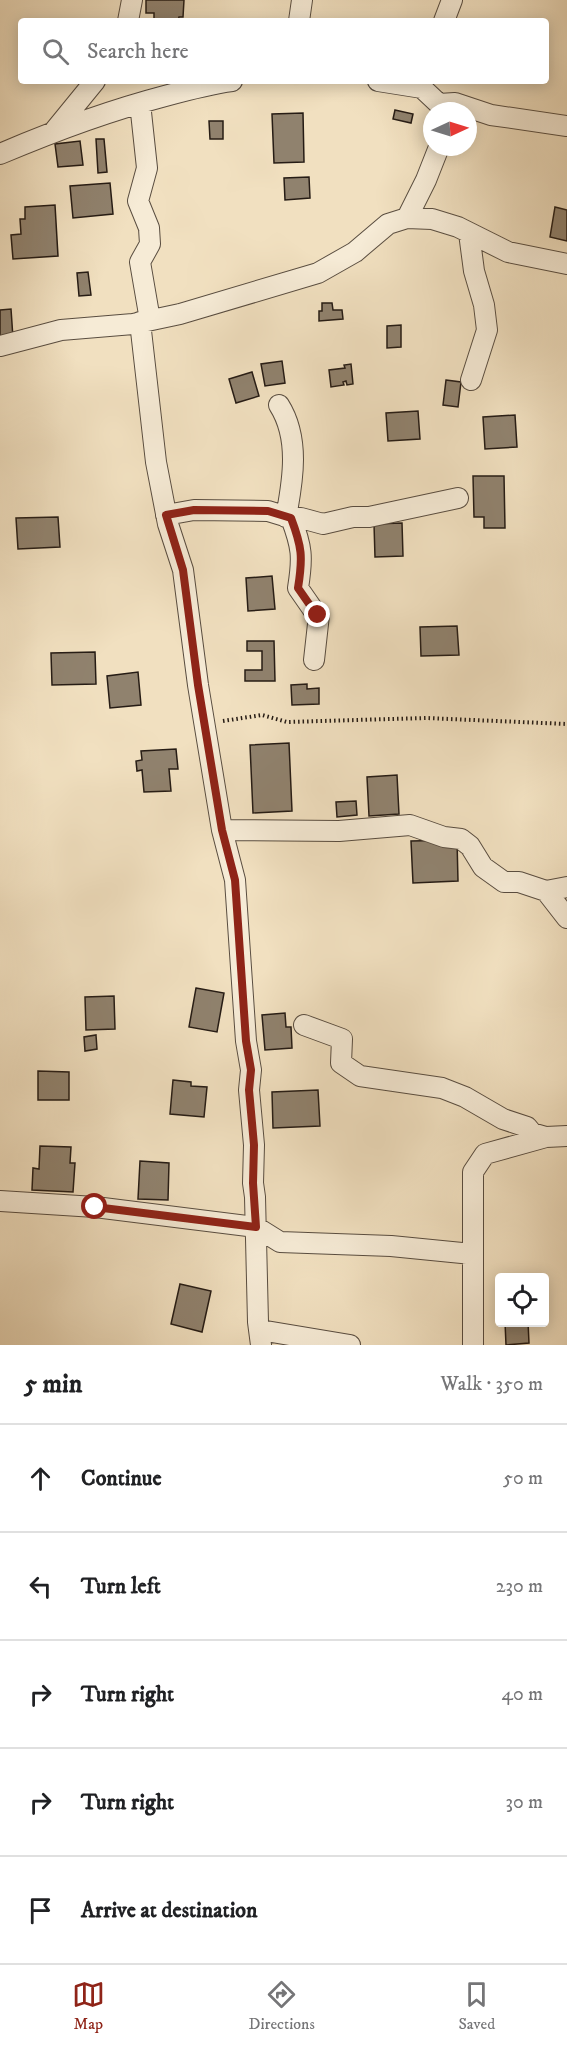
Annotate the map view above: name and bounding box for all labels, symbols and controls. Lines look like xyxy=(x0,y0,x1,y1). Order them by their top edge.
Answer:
search box xyxy=(18,18,549,84)
icon: search xyxy=(39,35,72,68)
text: Search here xyxy=(87,38,189,65)
north arrow xyxy=(423,102,477,156)
route end xyxy=(304,601,330,627)
route start xyxy=(81,1193,107,1219)
map controls xyxy=(495,1273,549,1327)
button: locate xyxy=(495,1273,549,1327)
text: 5 min xyxy=(24,1368,82,1401)
text: Walk · 350 m xyxy=(441,1372,543,1397)
icon: ahead xyxy=(24,1462,57,1495)
text: Continue xyxy=(81,1465,162,1492)
text: 50 m xyxy=(503,1466,543,1491)
icon: left xyxy=(24,1570,57,1603)
text: Turn left xyxy=(81,1573,161,1600)
text: 230 m xyxy=(496,1574,543,1599)
icon: right xyxy=(24,1678,57,1711)
text: Turn right xyxy=(81,1681,174,1708)
text: 40 m xyxy=(501,1682,543,1707)
icon: right xyxy=(24,1786,57,1819)
text: Turn right xyxy=(81,1789,174,1816)
text: 30 m xyxy=(505,1790,543,1815)
icon: arrive xyxy=(24,1894,57,1927)
text: Arrive at destination xyxy=(81,1897,258,1924)
tab: Map xyxy=(72,1978,105,2034)
tab: Directions xyxy=(248,1978,315,2034)
tab: Saved xyxy=(458,1978,495,2034)

